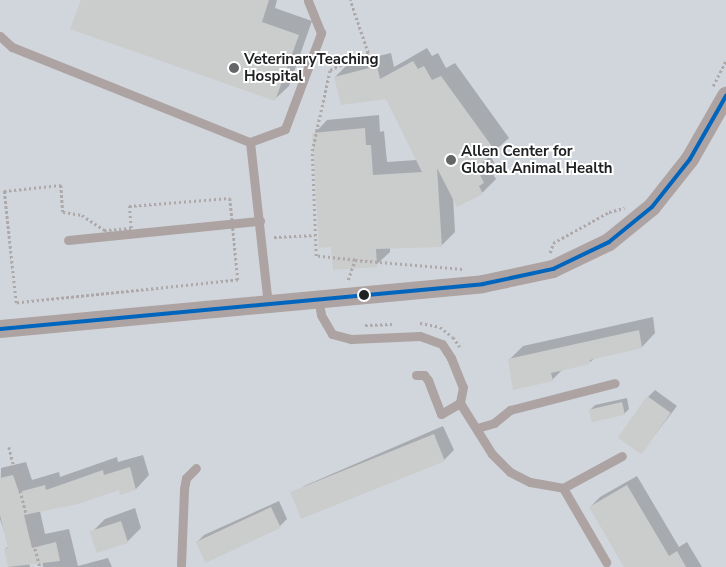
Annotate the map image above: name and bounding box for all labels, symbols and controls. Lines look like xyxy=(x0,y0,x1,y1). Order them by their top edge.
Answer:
place label: VeterinaryTeaching Hospital xyxy=(244,50,379,85)
marker: VeterinaryTeaching Hospital xyxy=(228,62,240,74)
place label: Allen Center for Global Animal Health xyxy=(461,142,612,177)
marker: Allen Center for Global Animal Health xyxy=(445,154,457,166)
unlabelled marker xyxy=(359,290,369,300)

